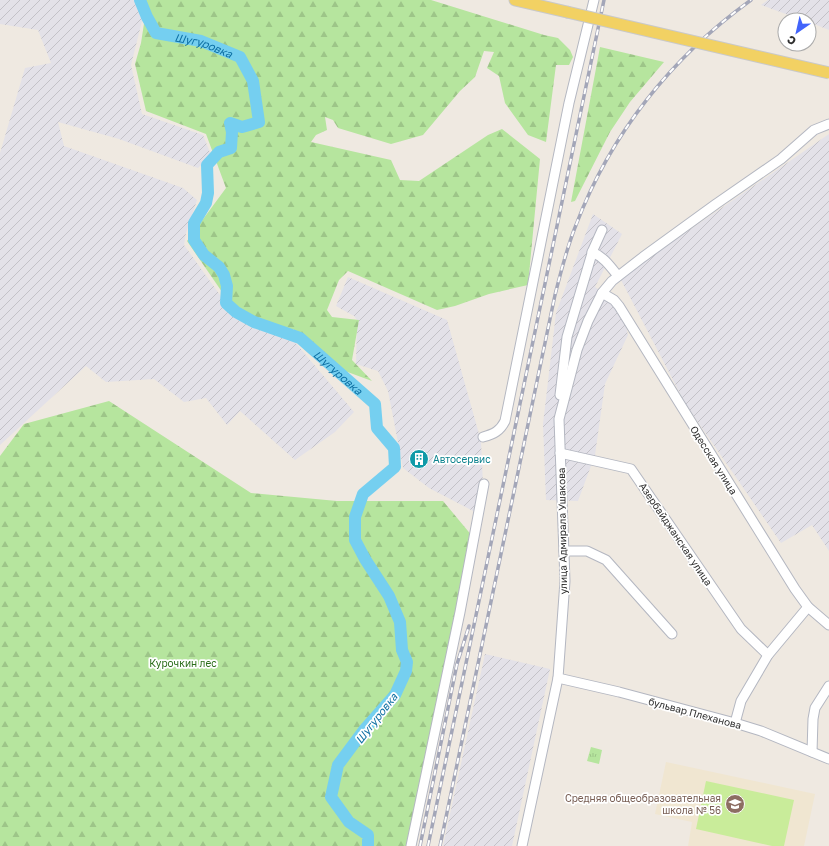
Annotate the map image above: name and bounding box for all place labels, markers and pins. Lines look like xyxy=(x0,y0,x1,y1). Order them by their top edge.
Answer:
building icon: Автосервис xyxy=(408,448,430,470)
place label: Автосервис xyxy=(433,453,491,465)
place label: Средняя общеобразовательная школа № 56 xyxy=(565,792,721,816)
school or university icon: Средняя общеобразовательная школа № 56 xyxy=(724,793,746,815)

